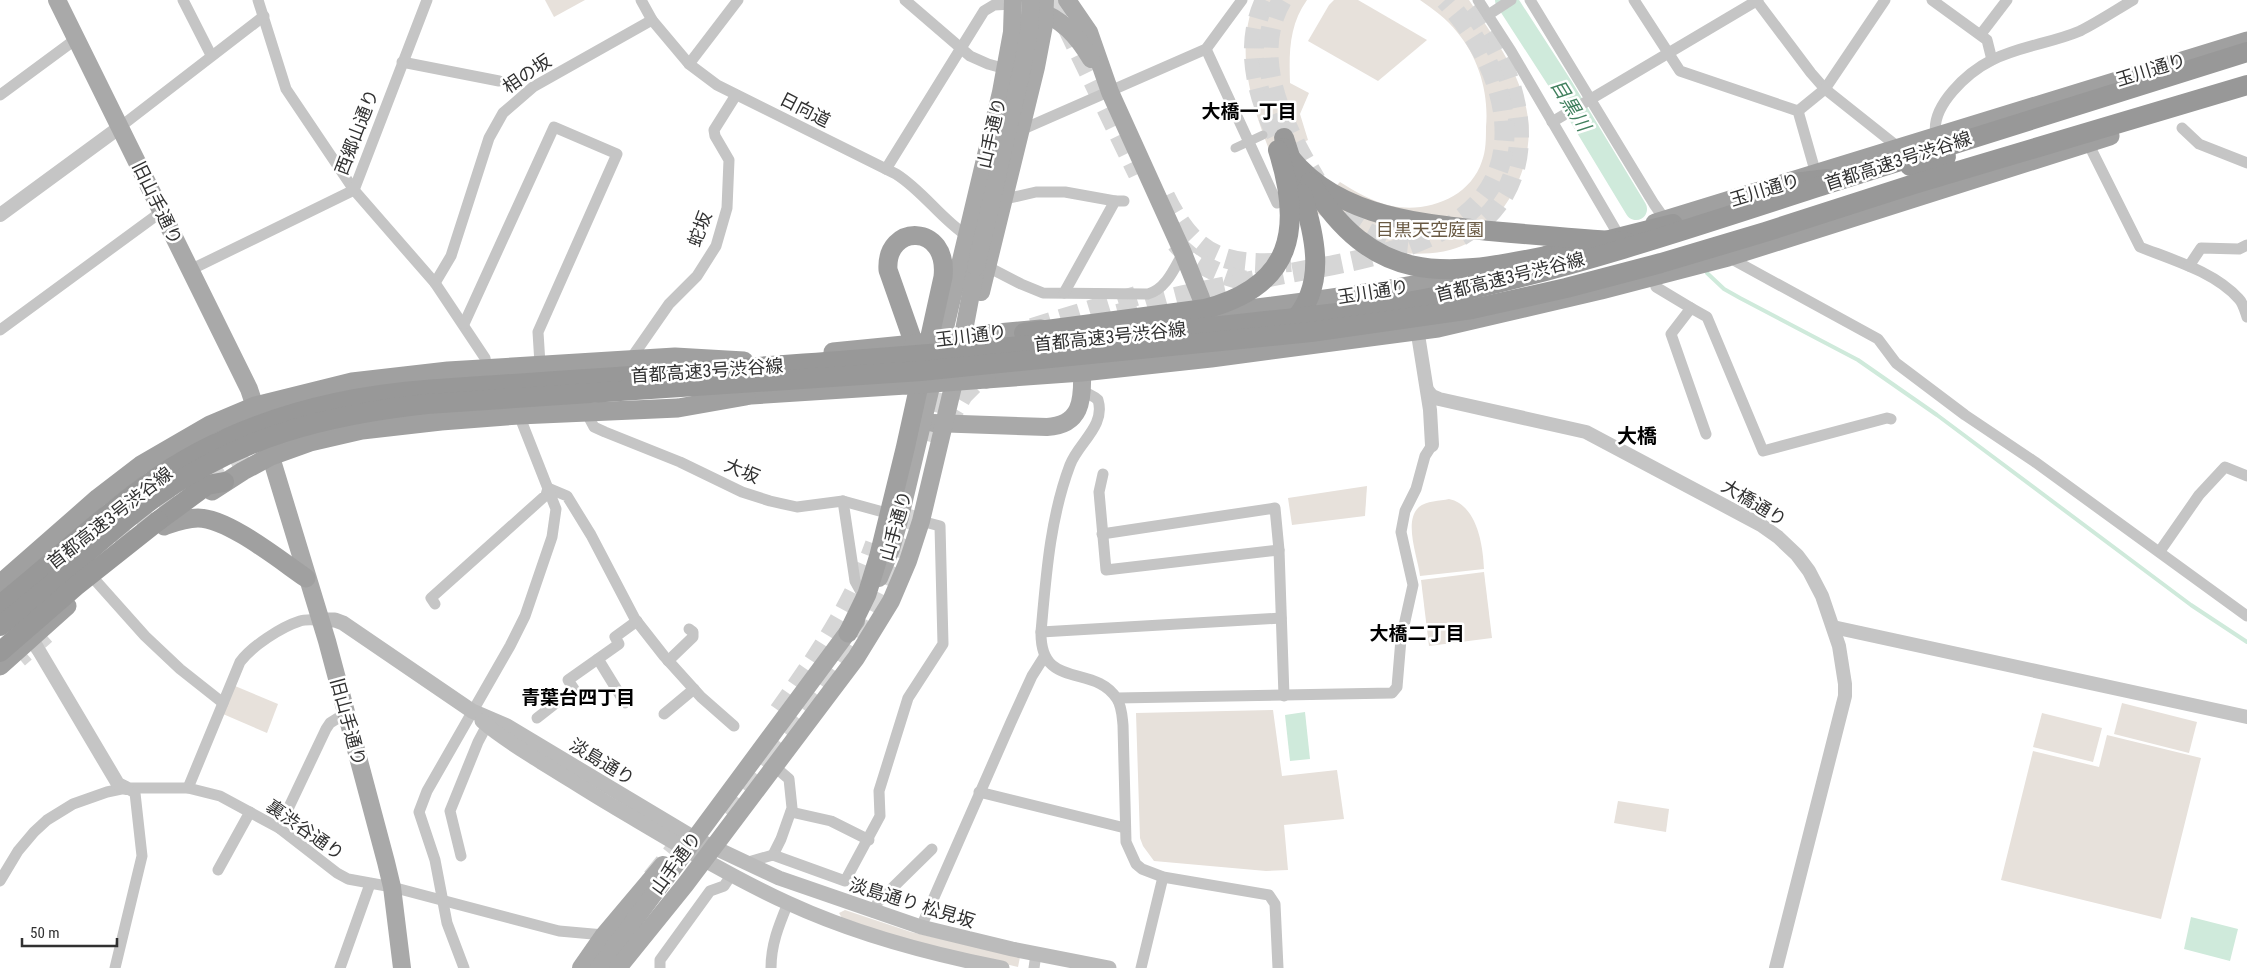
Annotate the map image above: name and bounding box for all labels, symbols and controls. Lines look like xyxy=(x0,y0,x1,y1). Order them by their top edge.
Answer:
street label: 玉川通り xyxy=(2113,49,2188,90)
street label: 相の坂 xyxy=(498,50,555,97)
water label: 目黒川 xyxy=(1546,75,1596,137)
street label: 西郷山通り xyxy=(331,86,382,178)
street label: 日向道 xyxy=(776,88,834,131)
street label: 山手通り xyxy=(973,95,1010,170)
district label: 大橋一丁目 xyxy=(1201,100,1297,123)
street label: 首都高速3号渋谷線 xyxy=(1822,127,1974,194)
street label: 旧山手通り xyxy=(128,158,187,248)
street label: 玉川通り xyxy=(1727,169,1802,210)
street label: 蛇坂 xyxy=(683,208,716,249)
park label: 目黒天空庭園 xyxy=(1376,219,1484,240)
street label: 首都高速3号渋谷線 xyxy=(1433,248,1587,305)
street label: 玉川通り xyxy=(1336,276,1410,308)
street label: 首都高速3号渋谷線 xyxy=(1033,318,1187,355)
street label: 玉川通り xyxy=(934,321,1008,350)
street label: 首都高速3号渋谷線 xyxy=(630,355,784,386)
district label: 大橋 xyxy=(1617,424,1657,448)
street label: 大坂 xyxy=(722,454,763,487)
street label: 首都高速3号渋谷線 xyxy=(43,462,176,573)
street label: 大橋通り xyxy=(1718,475,1791,530)
street label: 山手通り xyxy=(876,488,916,563)
district label: 大橋二丁目 xyxy=(1369,622,1465,645)
street label: 旧山手通り xyxy=(327,676,370,768)
district label: 青葉台四丁目 xyxy=(521,686,635,709)
street label: 淡島通り xyxy=(566,734,639,789)
street label: 裏渋谷通り xyxy=(262,795,348,864)
street label: 山手通り xyxy=(646,827,705,898)
street label: 淡島通り 松見坂 xyxy=(847,873,977,932)
scale bar xyxy=(22,916,118,948)
text: 50 m xyxy=(30,924,60,942)

